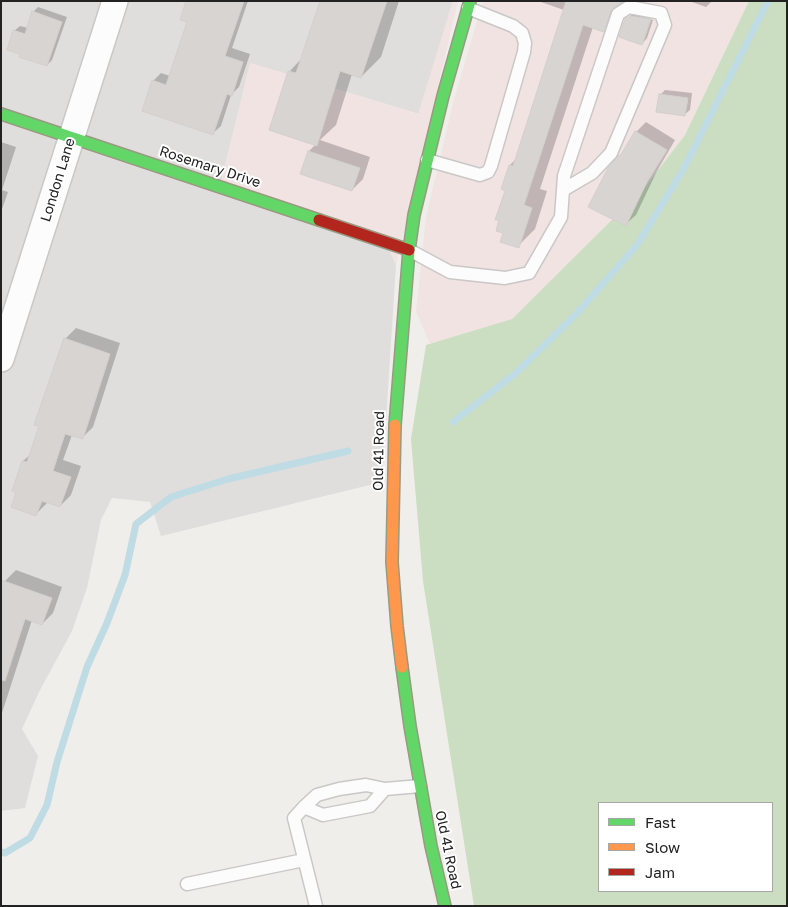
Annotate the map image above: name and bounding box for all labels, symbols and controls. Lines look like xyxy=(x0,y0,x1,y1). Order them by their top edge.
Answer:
street label: London Lane xyxy=(37,136,79,224)
street label: Rosemary Drive xyxy=(157,143,263,191)
street label: Old 41 Road xyxy=(370,411,388,491)
legend xyxy=(598,802,773,892)
street label: Old 41 Road xyxy=(431,809,465,891)
text: Fast xyxy=(645,813,676,831)
text: Slow xyxy=(645,838,680,856)
text: Jam xyxy=(645,863,675,881)

